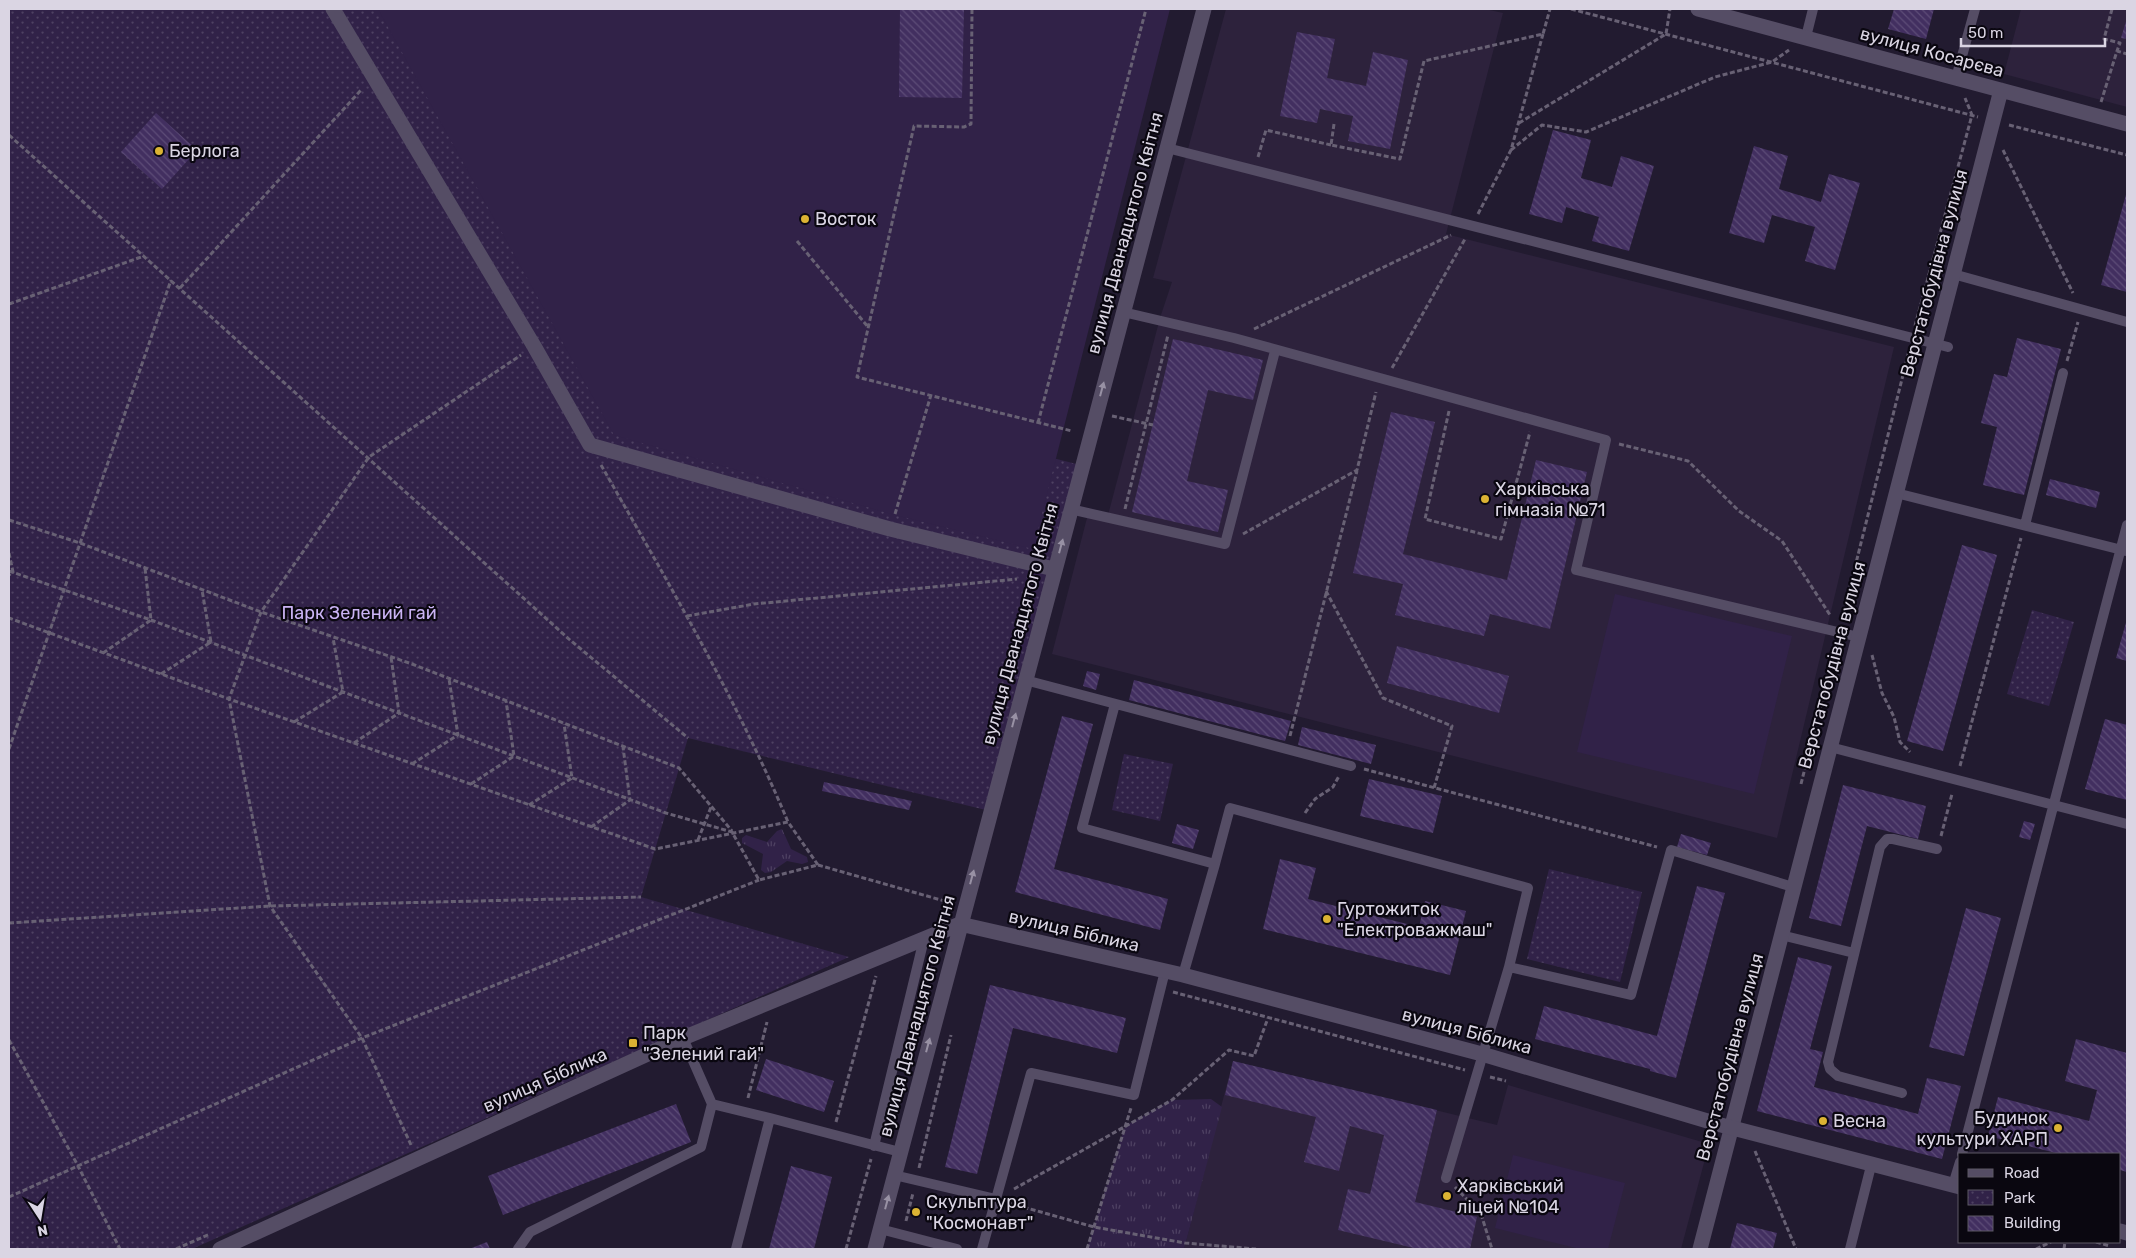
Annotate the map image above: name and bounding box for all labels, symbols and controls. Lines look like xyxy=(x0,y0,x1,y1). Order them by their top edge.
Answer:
scale bar xyxy=(1961,15,2105,47)
street label: вулиця Косарєва xyxy=(1858,22,2006,82)
text: 50 m xyxy=(1968,24,2003,42)
street label: вулиця Дванадцятого Квітня xyxy=(1082,110,1168,356)
place label: Берлога xyxy=(169,140,240,162)
marker: Берлога xyxy=(153,145,165,157)
street label: Верстатобудівна вулиця xyxy=(1896,167,1972,379)
place label: Восток xyxy=(815,208,877,230)
marker: Восток xyxy=(799,213,811,225)
one-way arrow xyxy=(1099,381,1107,396)
place label: Харківська гімназія №71 xyxy=(1495,478,1606,521)
marker: Харківська гімназія №71 xyxy=(1479,493,1491,505)
street label: вулиця Дванадцятого Квітня xyxy=(977,501,1063,747)
one-way arrow xyxy=(1057,538,1065,553)
street label: Верстатобудівна вулиця xyxy=(1794,559,1870,771)
park label: Парк Зелений гай xyxy=(281,602,437,624)
one-way arrow xyxy=(1011,712,1019,727)
one-way arrow xyxy=(969,869,977,884)
street label: вулиця Дванадцятого Квітня xyxy=(874,893,960,1139)
place label: Гуртожиток "Електроважмаш" xyxy=(1337,898,1492,941)
street label: вулиця Біблика xyxy=(1006,905,1142,957)
marker: Гуртожиток "Електроважмаш" xyxy=(1321,913,1333,925)
street label: Верстатобудівна вулиця xyxy=(1692,951,1768,1163)
street label: вулиця Біблика xyxy=(1400,1003,1534,1059)
place label: Парк "Зелений гай" xyxy=(643,1022,764,1065)
marker: Парк "Зелений гай" xyxy=(627,1037,639,1049)
one-way arrow xyxy=(925,1037,933,1052)
street label: вулиця Біблика xyxy=(480,1043,610,1117)
place label: Будинок культури ХАРП xyxy=(1917,1107,2048,1150)
place label: Весна xyxy=(1833,1110,1886,1132)
marker: Весна xyxy=(1817,1115,1829,1127)
marker: Будинок культури ХАРП xyxy=(2052,1122,2064,1134)
legend xyxy=(1958,1153,2121,1243)
text: Road xyxy=(2004,1164,2040,1182)
place label: Харківський ліцей №104 xyxy=(1457,1175,1564,1218)
text: Park xyxy=(2004,1189,2035,1207)
marker: Харківський ліцей №104 xyxy=(1441,1190,1453,1202)
place label: Скульптура "Космонавт" xyxy=(926,1191,1034,1234)
north arrow xyxy=(15,1193,65,1243)
one-way arrow xyxy=(883,1195,891,1210)
marker: Скульптура "Космонавт" xyxy=(910,1206,922,1218)
text: Building xyxy=(2004,1214,2061,1232)
text: N xyxy=(36,1221,49,1240)

